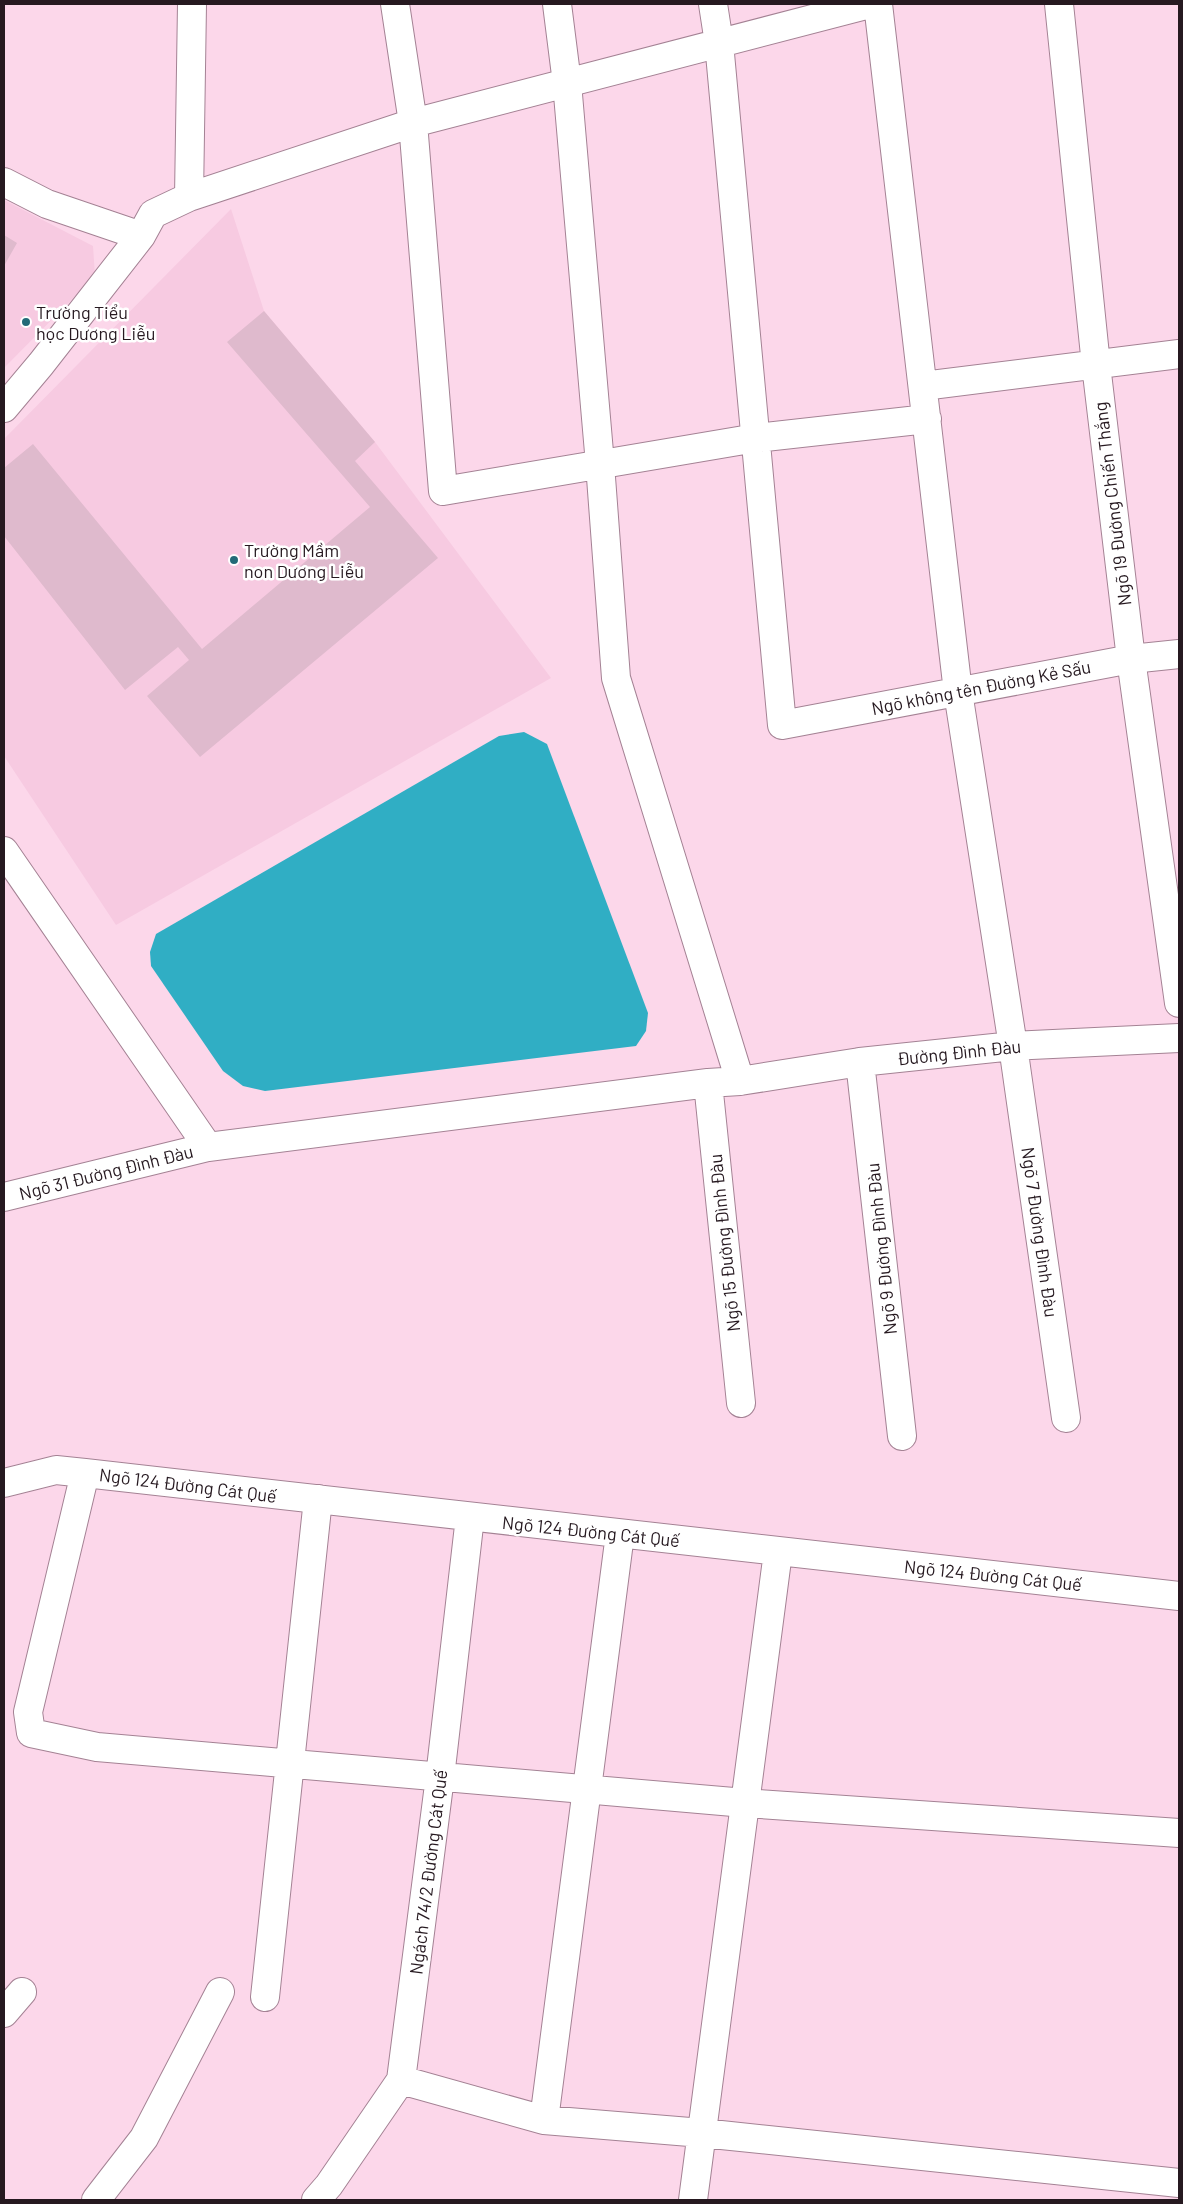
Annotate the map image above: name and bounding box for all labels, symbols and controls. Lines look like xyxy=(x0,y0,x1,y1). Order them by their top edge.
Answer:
place label: Trường Tiểu học Dương Liễu xyxy=(36,301,155,344)
marker: Trường Tiểu học Dương Liễu xyxy=(20,316,32,328)
street label: Ngõ 19 Đường Chiến Thắng xyxy=(1089,401,1135,607)
place label: Trường Mầm non Dương Liễu xyxy=(244,539,364,582)
marker: Trường Mầm non Dương Liễu xyxy=(228,554,240,566)
street label: Ngõ không tên Đường Kẻ Sấu xyxy=(869,655,1093,719)
street label: Đường Đình Đàu xyxy=(896,1035,1022,1069)
street label: Ngõ 31 Đường Đình Đàu xyxy=(17,1140,195,1204)
street label: Ngõ 7 Đường Đình Đàu xyxy=(1017,1146,1063,1318)
street label: Ngõ 15 Đường Đình Đàu xyxy=(704,1153,744,1333)
street label: Ngõ 9 Đường Đình Đàu xyxy=(861,1162,901,1336)
street label: Ngõ 124 Đường Cát Quế xyxy=(98,1463,278,1507)
street label: Ngõ 124 Đường Cát Quế xyxy=(501,1511,681,1551)
street label: Ngõ 124 Đường Cát Quế xyxy=(903,1555,1083,1595)
street label: Ngách 74/2 Đường Cát Quế xyxy=(405,1768,452,1976)

